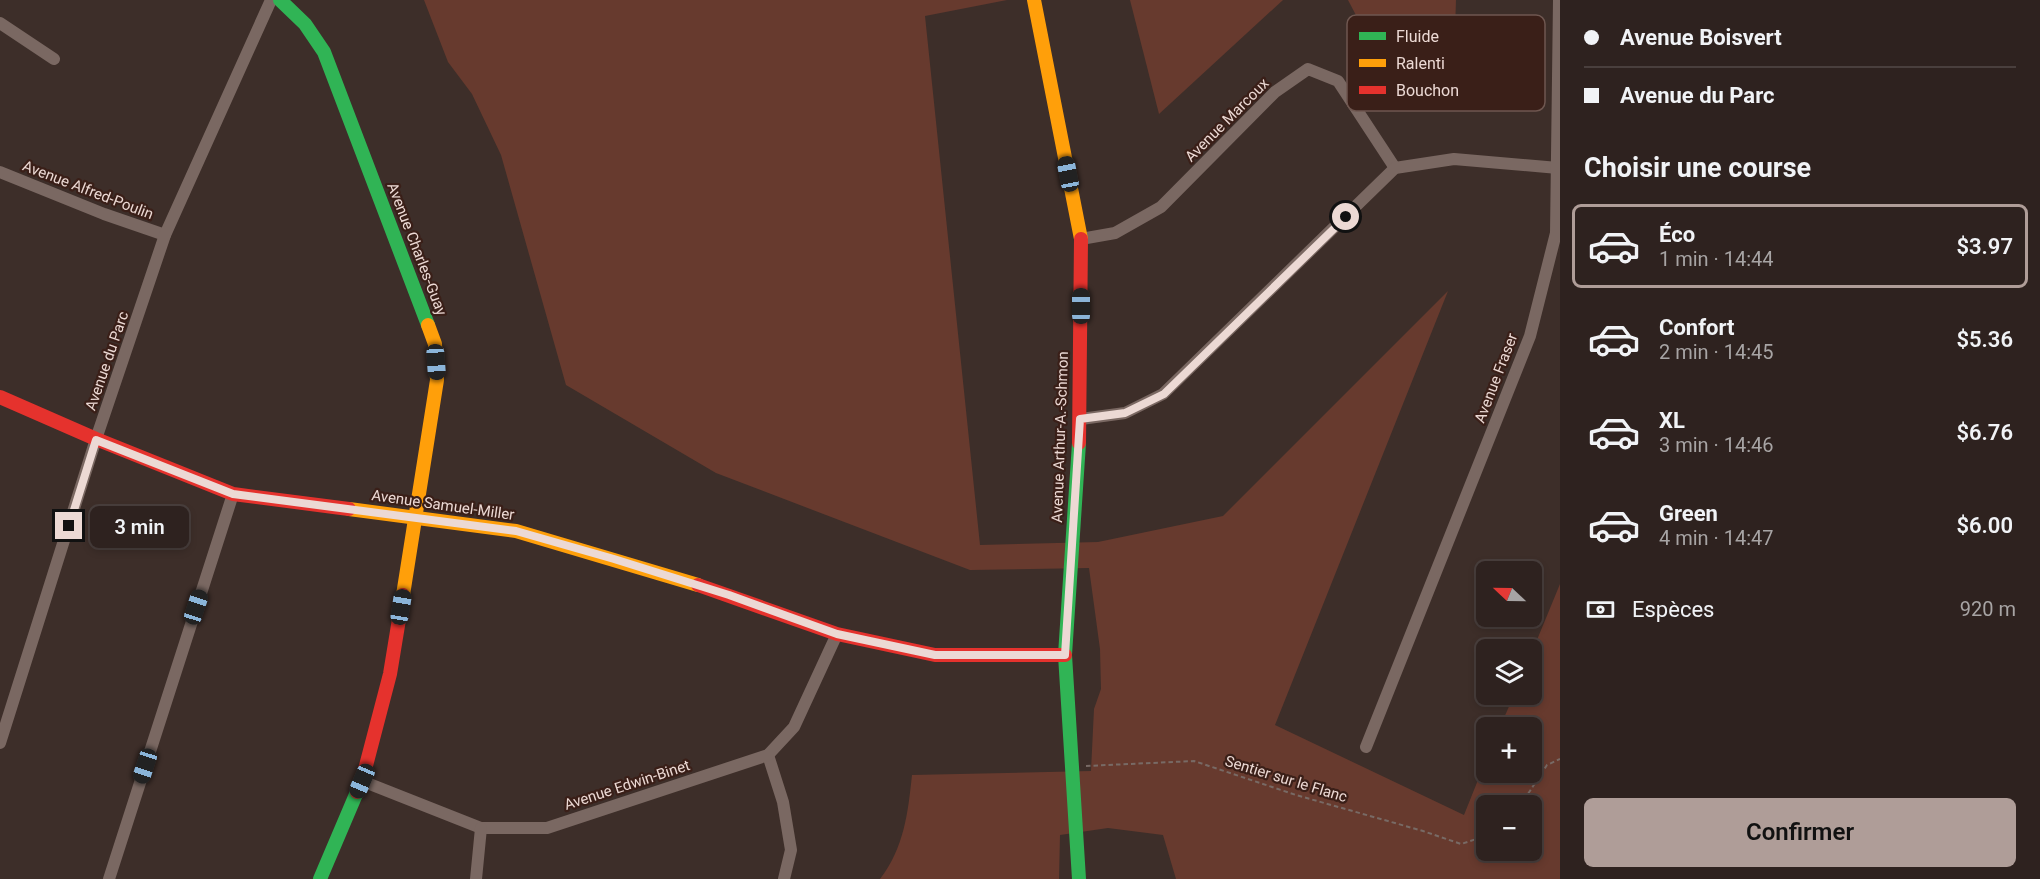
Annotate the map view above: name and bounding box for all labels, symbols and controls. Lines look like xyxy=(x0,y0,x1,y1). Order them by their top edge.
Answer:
legend xyxy=(1347,15,1545,111)
text: Avenue Boisvert xyxy=(1620,25,1782,50)
text: Fluide xyxy=(1396,27,1439,46)
text: Ralenti xyxy=(1396,54,1445,73)
street label: Avenue Marcoux xyxy=(1181,74,1273,166)
text: Bouchon xyxy=(1396,81,1459,100)
text: Avenue du Parc xyxy=(1620,83,1774,108)
text: Choisir une course xyxy=(1584,152,1811,184)
car xyxy=(1056,155,1080,193)
street label: Avenue Alfred-Poulin xyxy=(20,157,156,223)
street label: Avenue Charles-Guay xyxy=(383,180,451,318)
route start xyxy=(1332,203,1359,230)
icon: car xyxy=(1587,219,1641,273)
text: Éco xyxy=(1659,222,1695,247)
text: $3.97 xyxy=(1956,234,2013,259)
text: 1 min · 14:44 xyxy=(1659,247,1774,271)
car xyxy=(1072,288,1090,324)
street label: Avenue du Parc xyxy=(82,309,132,413)
icon: car xyxy=(1587,312,1641,366)
text: Confort xyxy=(1659,315,1734,340)
text: $5.36 xyxy=(1956,327,2013,352)
street label: Avenue Fraser xyxy=(1471,331,1521,425)
text: 2 min · 14:45 xyxy=(1659,340,1774,364)
car xyxy=(426,343,446,381)
street label: Avenue Arthur-A.-Schmon xyxy=(1048,351,1072,523)
icon: car xyxy=(1587,405,1641,459)
text: XL xyxy=(1659,408,1685,433)
text: $6.76 xyxy=(1956,420,2013,445)
text: 3 min · 14:46 xyxy=(1659,433,1774,457)
street label: Avenue Samuel-Miller xyxy=(370,486,516,524)
icon: car xyxy=(1587,498,1641,552)
text: Green xyxy=(1659,501,1718,526)
callout: 3 min xyxy=(90,505,189,547)
route end xyxy=(55,512,82,539)
text: $6.00 xyxy=(1956,513,2013,538)
text: 3 min xyxy=(114,515,165,539)
text: 4 min · 14:47 xyxy=(1659,526,1774,550)
north arrow xyxy=(1476,561,1542,627)
map controls xyxy=(1476,561,1542,861)
car xyxy=(182,587,210,627)
car xyxy=(389,588,413,626)
icon: cash xyxy=(1584,593,1617,626)
text: Espèces xyxy=(1632,597,1714,622)
text: 920 m xyxy=(1960,597,2016,621)
button: layers xyxy=(1476,639,1542,705)
button: + xyxy=(1476,717,1542,783)
car xyxy=(131,746,159,786)
street label: Sentier sur le Flanc xyxy=(1223,752,1349,806)
street label: Avenue Edwin-Binet xyxy=(562,756,692,814)
car xyxy=(347,761,377,801)
button: − xyxy=(1476,795,1542,861)
button: Confirmer xyxy=(1584,798,2016,867)

